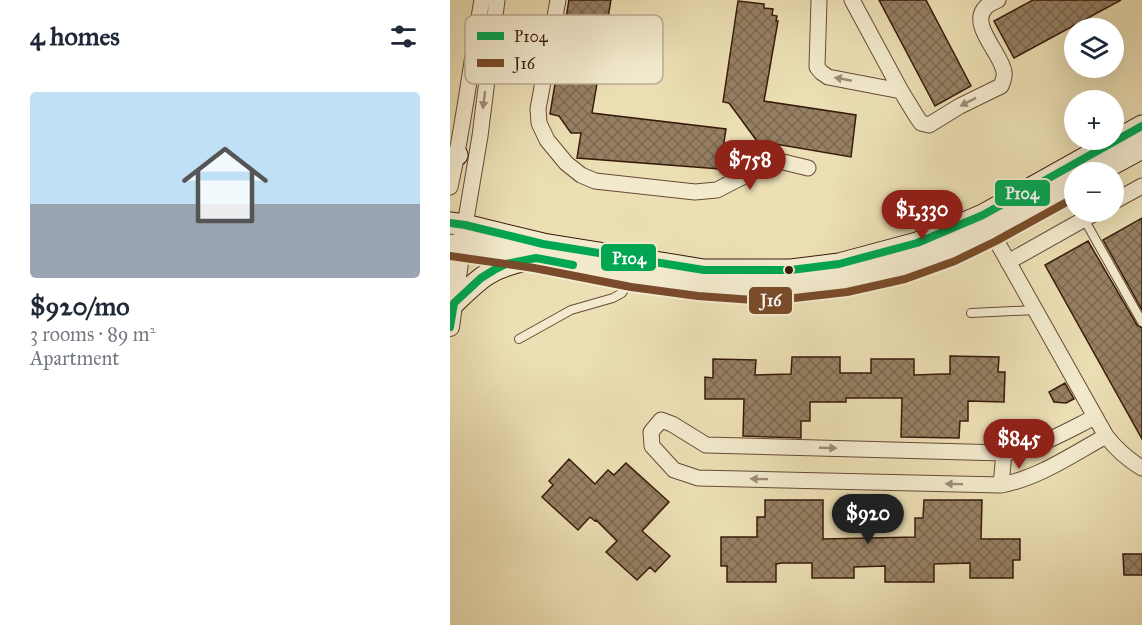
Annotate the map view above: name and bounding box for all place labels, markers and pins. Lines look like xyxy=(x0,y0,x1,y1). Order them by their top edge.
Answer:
pin: $758 xyxy=(714,140,786,191)
pin: $1,330 xyxy=(873,190,971,241)
unlabelled marker xyxy=(783,264,795,276)
pin: $845 xyxy=(983,419,1055,470)
pin: $920 xyxy=(832,494,904,545)

